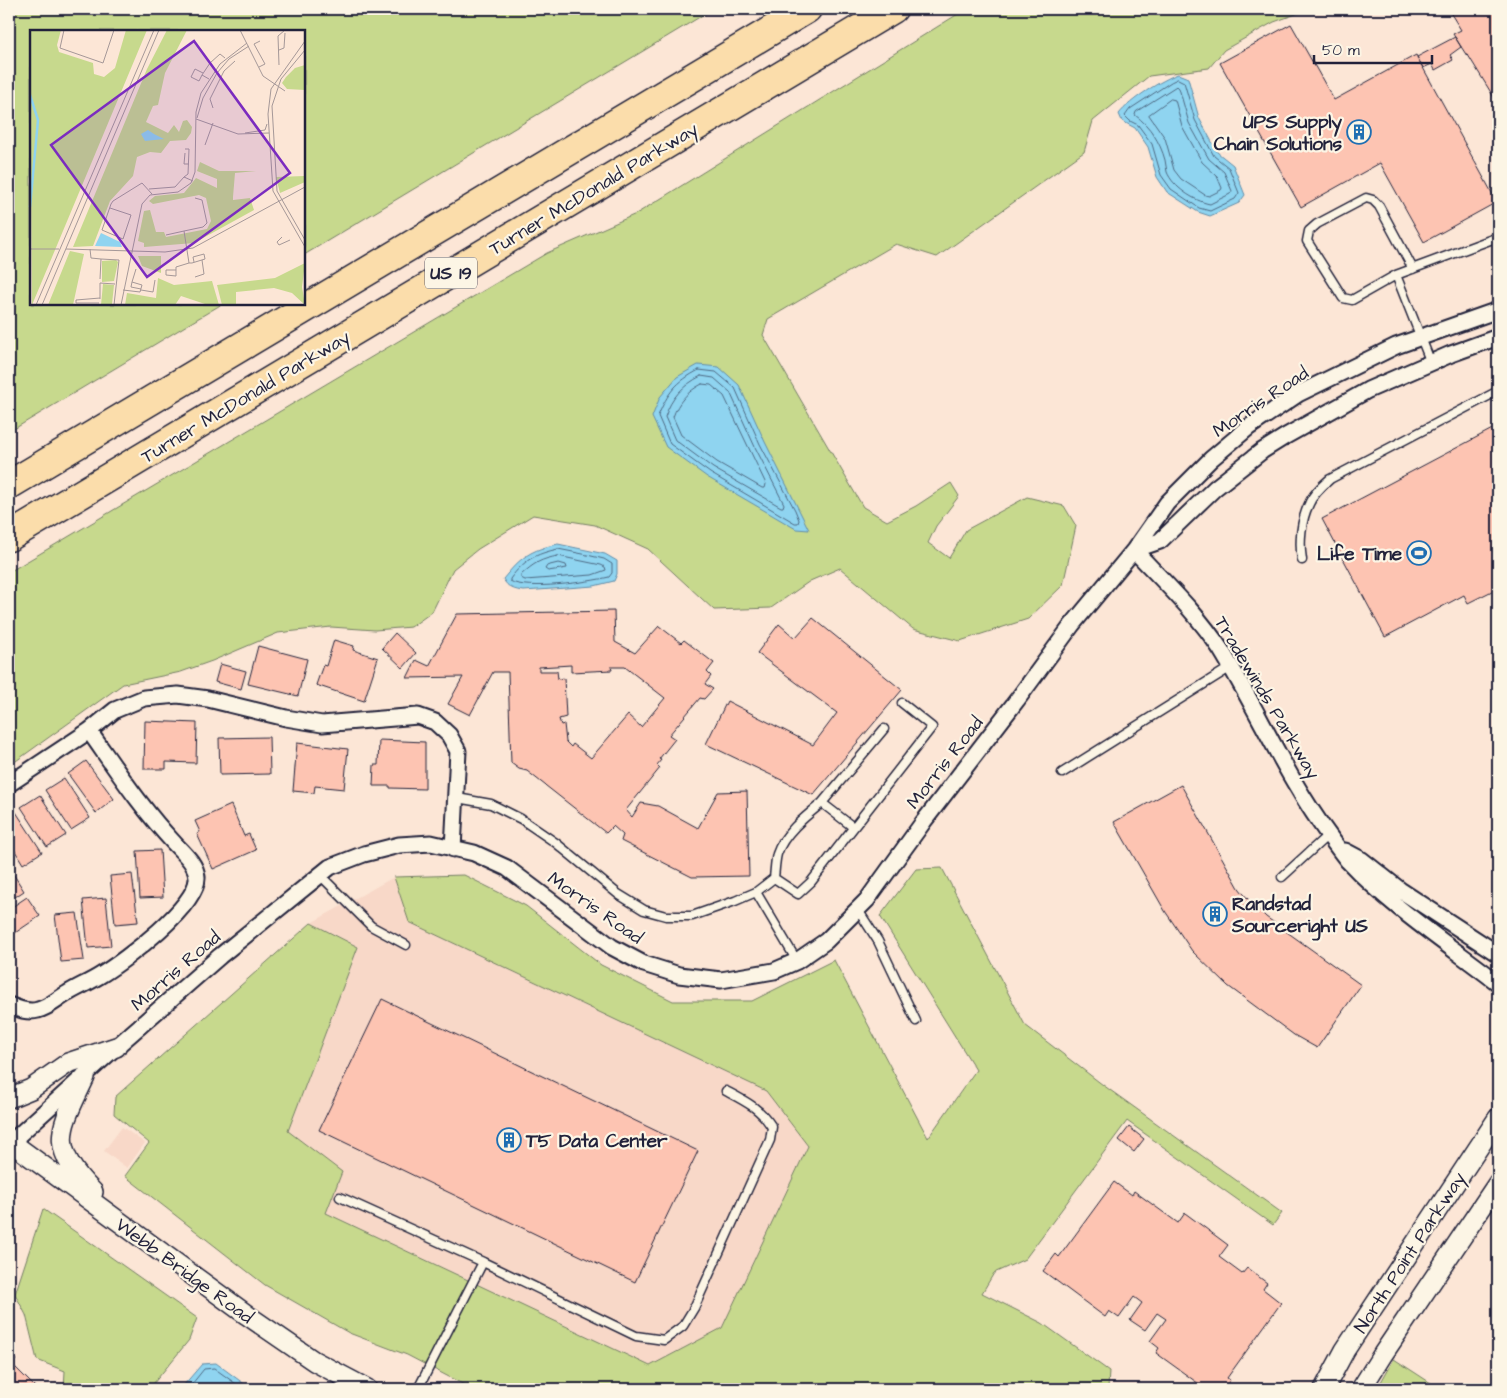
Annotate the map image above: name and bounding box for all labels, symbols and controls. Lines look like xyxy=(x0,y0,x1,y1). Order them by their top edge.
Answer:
inset map xyxy=(30,30,305,305)
scale bar xyxy=(1314,32,1432,64)
text: 50 m xyxy=(1322,40,1360,61)
place label: UPS Supply Chain Solutions xyxy=(1214,109,1343,158)
street label: Turner McDonald Parkway xyxy=(484,116,704,263)
building icon: UPS Supply Chain Solutions xyxy=(1346,119,1372,145)
road number: US 19 xyxy=(425,258,477,288)
street label: Turner McDonald Parkway xyxy=(136,324,356,471)
street label: Morris Road xyxy=(1207,360,1315,444)
sports icon: Life Time xyxy=(1406,540,1432,566)
place label: Life Time xyxy=(1317,541,1403,568)
street label: Tradewinds Parkway xyxy=(1206,611,1326,785)
street label: Morris Road xyxy=(900,711,990,815)
street label: Morris Road xyxy=(542,865,649,951)
place label: Randstad Sourceright US xyxy=(1231,891,1368,941)
building icon: Randstad Sourceright US xyxy=(1202,901,1228,927)
street label: Morris Road xyxy=(125,924,227,1018)
building icon: T5 Data Center xyxy=(496,1127,522,1153)
place label: T5 Data Center xyxy=(525,1128,668,1155)
street label: North Point Parkway xyxy=(1348,1166,1474,1339)
street label: Webb Bridge Road xyxy=(109,1212,259,1332)

